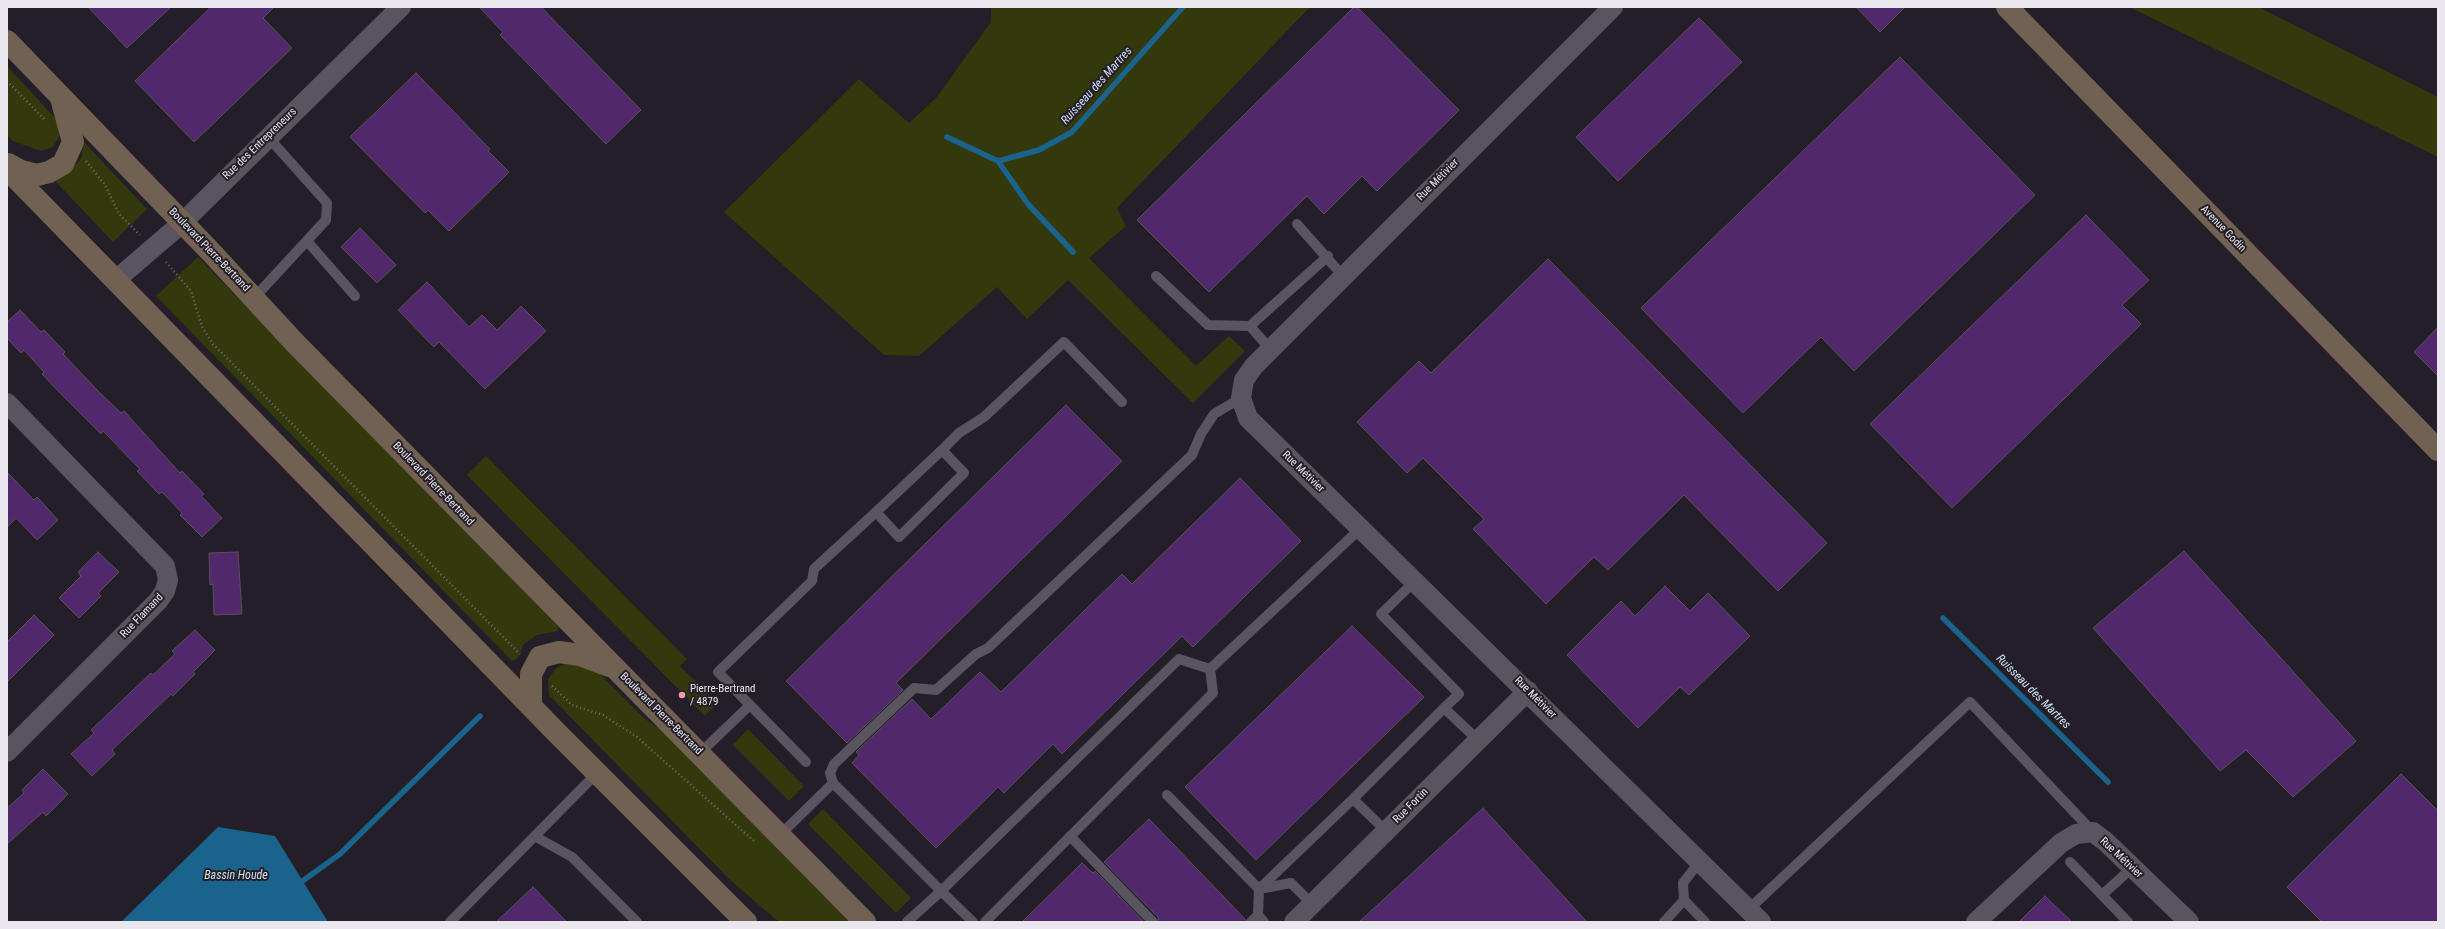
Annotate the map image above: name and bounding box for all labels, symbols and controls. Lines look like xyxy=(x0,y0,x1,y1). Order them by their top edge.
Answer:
water label: Ruisseau des Martres xyxy=(1058,44,1136,128)
street label: Rue des Entrepreneurs xyxy=(220,105,300,183)
street label: Rue Métivier xyxy=(1414,156,1462,204)
street label: Avenue Godin xyxy=(2198,203,2248,255)
street label: Boulevard Pierre-Bertrand xyxy=(166,205,252,295)
street label: Boulevard Pierre-Bertrand xyxy=(390,439,476,529)
street label: Rue Métivier xyxy=(1279,449,1327,495)
street label: Rue Flamand xyxy=(118,591,166,641)
water label: Ruisseau des Martres xyxy=(1993,652,2073,732)
street label: Boulevard Pierre-Bertrand xyxy=(617,670,705,758)
street label: Rue Métivier xyxy=(1511,674,1559,722)
place label: Pierre-Bertrand / 4879 xyxy=(690,682,755,708)
marker: Pierre-Bertrand / 4879 xyxy=(677,690,687,700)
street label: Rue Fortin xyxy=(1391,786,1431,826)
street label: Rue Métivier xyxy=(2097,835,2145,881)
water label: Bassin Houde xyxy=(204,869,268,883)

